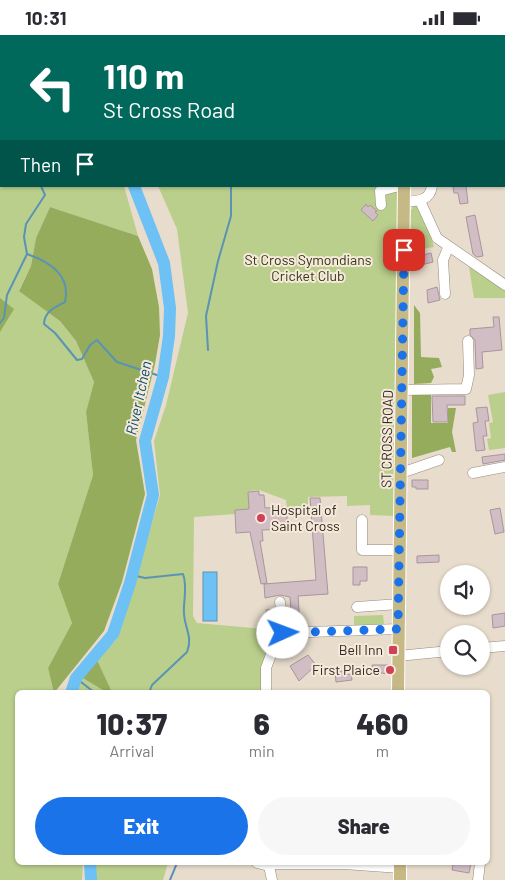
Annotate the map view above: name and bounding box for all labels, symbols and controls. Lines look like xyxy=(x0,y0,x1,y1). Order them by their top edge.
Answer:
text: 10:31 xyxy=(25,6,66,29)
text: 110 m xyxy=(103,54,184,96)
icon: left xyxy=(20,55,85,120)
text: St Cross Road xyxy=(103,96,235,122)
icon: arrive xyxy=(71,150,99,178)
text: Then xyxy=(20,153,61,176)
pin xyxy=(383,229,425,271)
icon: arrive xyxy=(390,236,418,264)
park label: St Cross Symondians Cricket Club xyxy=(244,251,372,284)
water label: River Itchen xyxy=(121,359,155,436)
street label: ST CROSS ROAD xyxy=(377,390,396,488)
place label: Hospital of Saint Cross xyxy=(271,501,340,534)
marker: Hospital of Saint Cross xyxy=(255,512,267,524)
map controls xyxy=(440,565,490,675)
button: sound xyxy=(440,565,490,615)
position arrow xyxy=(256,606,308,658)
button: search xyxy=(440,625,490,675)
place label: Bell Inn xyxy=(339,641,383,658)
marker: Bell Inn xyxy=(387,644,399,656)
place label: First Plaice xyxy=(312,661,380,678)
marker: First Plaice xyxy=(384,664,396,676)
text: 10:37 xyxy=(97,705,167,741)
text: 6 xyxy=(253,705,270,741)
text: 460 xyxy=(356,705,408,741)
text: Arrival xyxy=(109,741,154,760)
text: min xyxy=(249,741,275,760)
text: m xyxy=(376,741,389,760)
button: Exit xyxy=(35,797,248,855)
button: Share xyxy=(258,797,470,855)

